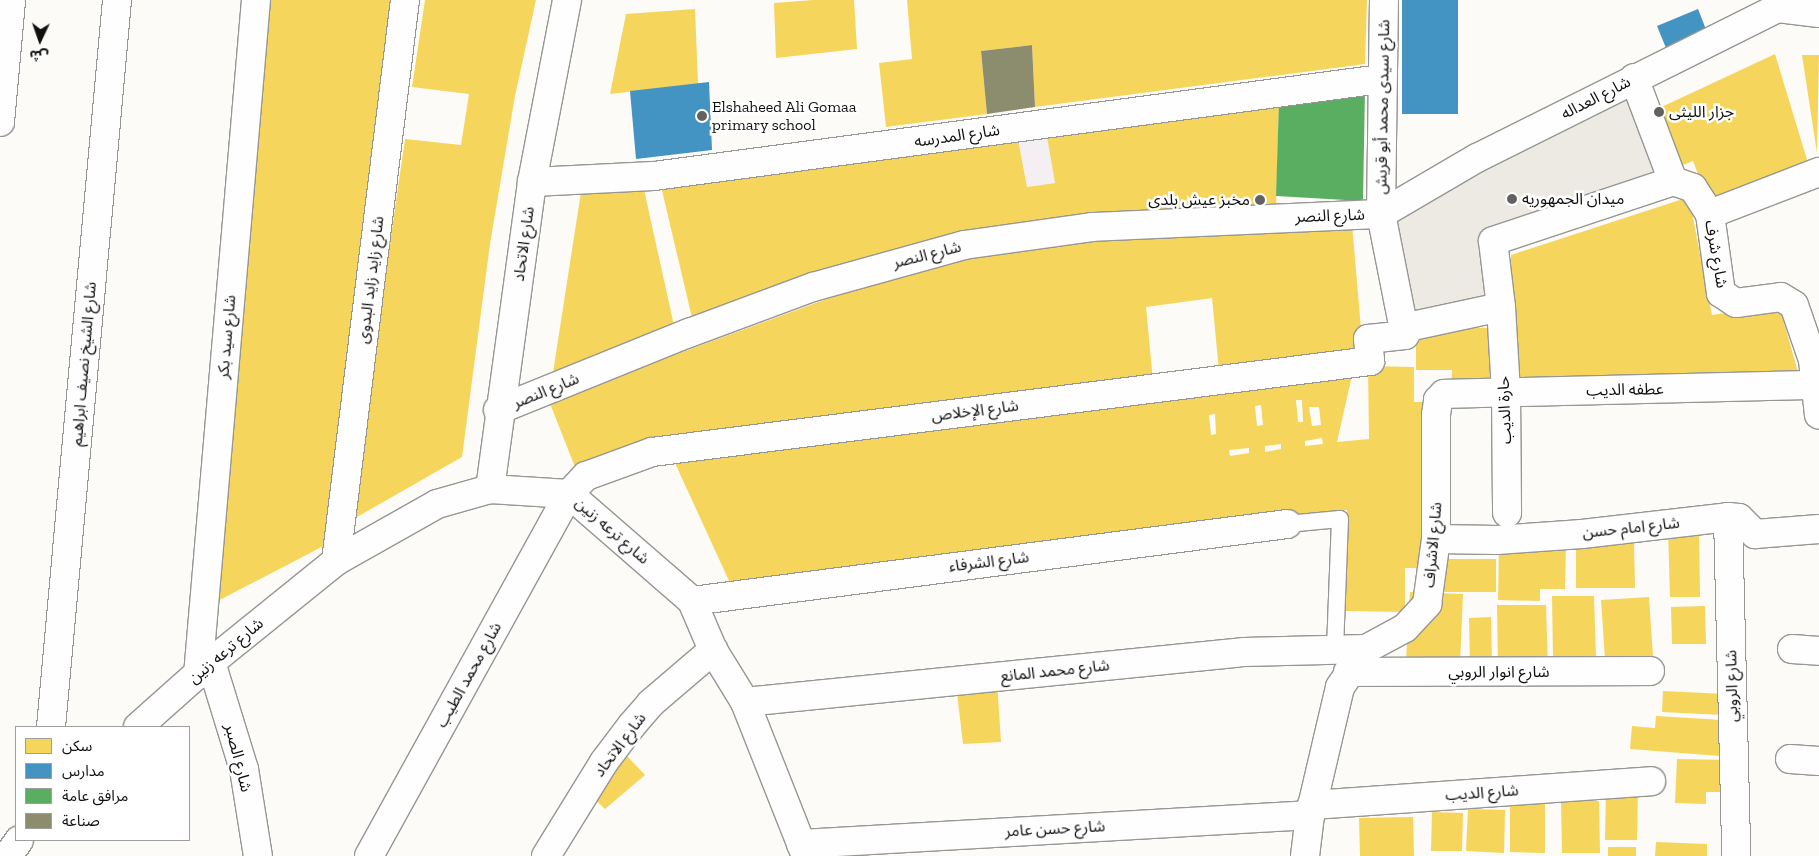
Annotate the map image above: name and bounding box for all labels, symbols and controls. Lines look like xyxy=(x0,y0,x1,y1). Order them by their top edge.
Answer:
north arrow xyxy=(15,15,65,65)
street label: شارع سيدى محمد أبو قريش xyxy=(1372,19,1394,195)
text: ش xyxy=(29,46,49,64)
street label: شارع العداله xyxy=(1558,72,1634,124)
place label: Elshaheed Ali Gomaa primary school xyxy=(712,97,857,135)
place label: جزار الليثى xyxy=(1669,102,1734,122)
marker: جزار الليثى xyxy=(1653,106,1665,118)
marker: Elshaheed Ali Gomaa primary school xyxy=(696,110,708,122)
street label: شارع المدرسه xyxy=(913,120,1001,152)
place label: ميدان الجمهوريه xyxy=(1522,189,1624,209)
place label: مخبز عيش بلدى xyxy=(1148,190,1250,210)
marker: ميدان الجمهوريه xyxy=(1506,193,1518,205)
marker: مخبز عيش بلدى xyxy=(1254,194,1266,206)
street label: شارع الاتحاد xyxy=(509,205,539,283)
street label: شارع النصر xyxy=(1295,205,1365,227)
street label: شارع زايد زايد البدوى xyxy=(354,215,388,345)
street label: شارع شرف xyxy=(1701,218,1731,290)
street label: شارع النصر xyxy=(891,237,963,273)
street label: شارع الشيخ نصيف ابراهيم xyxy=(67,281,101,447)
street label: شارع سيد بكر xyxy=(214,294,240,380)
street label: شارع النصر xyxy=(510,369,582,413)
street label: حارة الديب xyxy=(1494,376,1516,444)
street label: عطفه الديب xyxy=(1586,380,1664,400)
street label: شارع الإخلاص xyxy=(930,396,1020,426)
street label: شارع ترعه زنين xyxy=(571,493,653,569)
street label: شارع الاشراف xyxy=(1420,501,1446,589)
street label: شارع امام حسن xyxy=(1581,513,1681,543)
street label: شارع الشرفاء xyxy=(948,548,1030,576)
street label: شارع ترعه زنين xyxy=(184,614,268,688)
street label: شارع محمد الطيب xyxy=(432,619,506,731)
street label: شارع الروبي xyxy=(1722,650,1742,722)
street label: شارع محمد المانع xyxy=(1000,656,1110,686)
street label: شارع انوار الروبي xyxy=(1448,662,1550,682)
street label: شارع الاتحاد xyxy=(590,709,650,781)
street label: شارع الصبر xyxy=(220,722,256,794)
legend xyxy=(15,726,190,841)
text: سكن xyxy=(62,737,92,755)
text: مدارس xyxy=(62,762,105,780)
street label: شارع الديب xyxy=(1445,781,1519,805)
text: مرافق عامة xyxy=(62,787,128,805)
text: صناعة xyxy=(62,812,100,830)
street label: شارع حسن عامر xyxy=(1004,817,1106,841)

